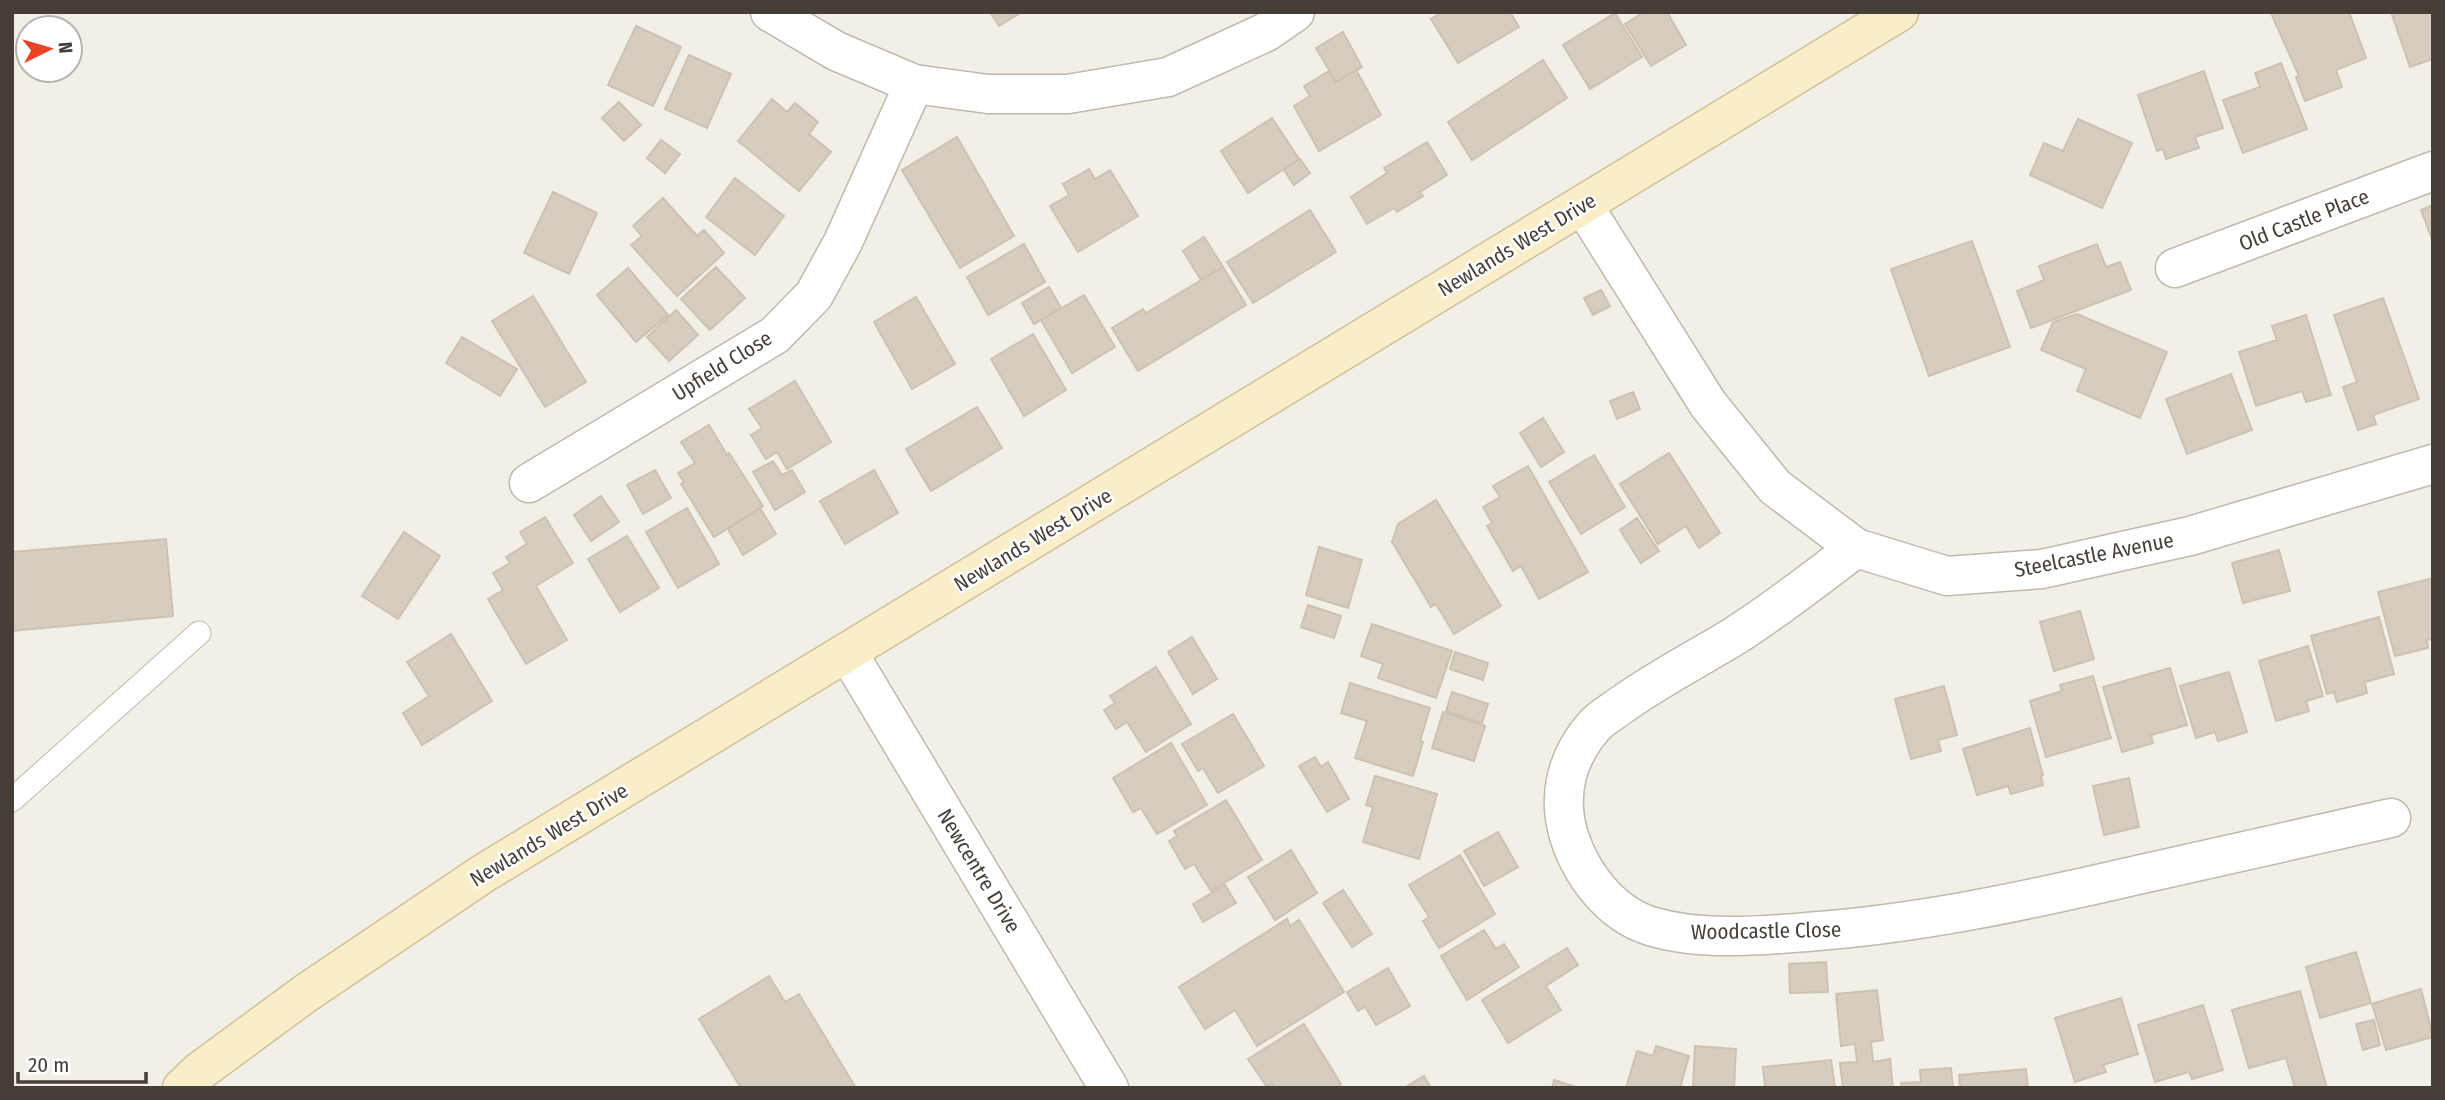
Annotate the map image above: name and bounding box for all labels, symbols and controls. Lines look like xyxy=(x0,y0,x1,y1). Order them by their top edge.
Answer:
north arrow xyxy=(14,14,84,84)
text: N xyxy=(53,41,77,54)
street label: Old Castle Place xyxy=(2235,183,2373,257)
street label: Newlands West Drive xyxy=(1433,188,1601,302)
street label: Upfield Close xyxy=(667,325,777,407)
street label: Newlands West Drive xyxy=(949,483,1117,597)
street label: Steelcastle Avenue xyxy=(2012,527,2176,583)
street label: Newlands West Drive xyxy=(465,778,633,892)
street label: Newcentre Drive xyxy=(932,804,1026,938)
street label: Woodcastle Close xyxy=(1691,917,1841,945)
scale bar xyxy=(18,1040,145,1084)
text: 20 m xyxy=(28,1052,69,1078)

